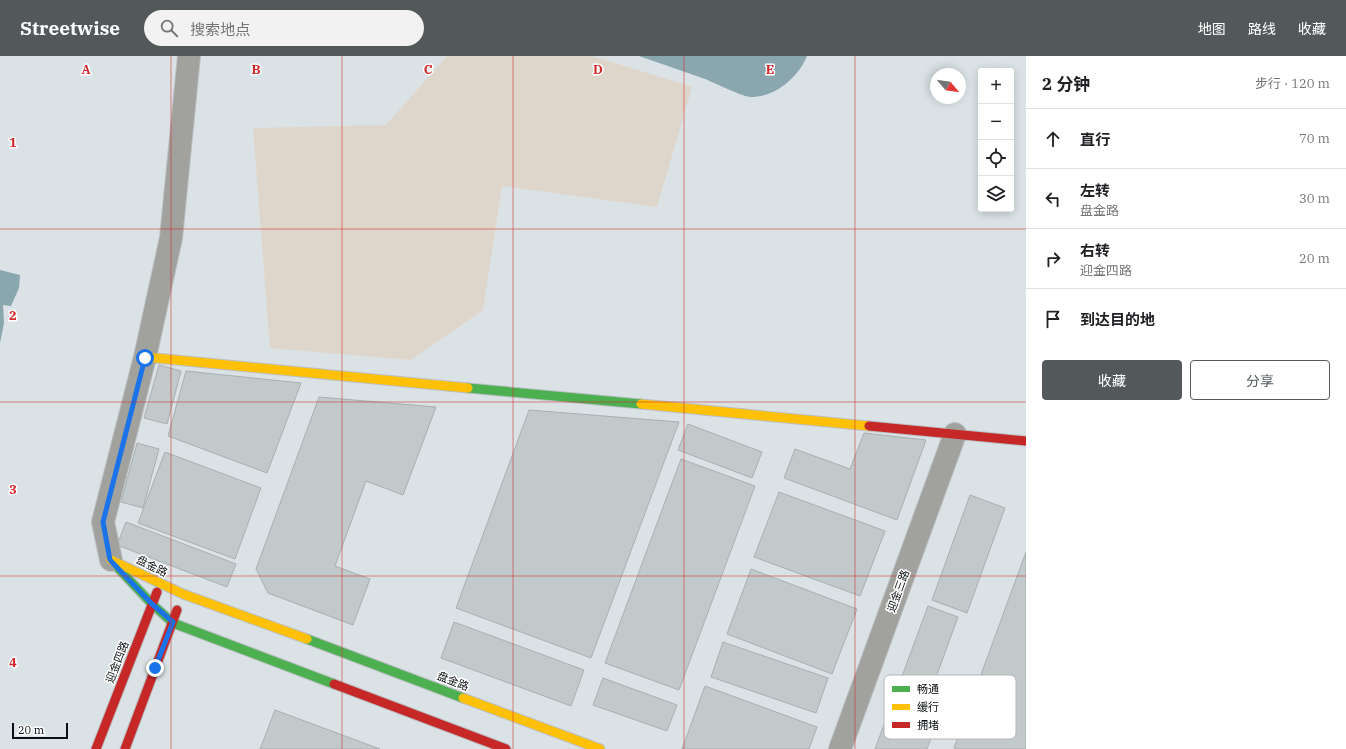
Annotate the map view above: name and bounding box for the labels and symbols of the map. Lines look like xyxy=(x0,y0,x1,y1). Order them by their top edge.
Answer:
text: A xyxy=(81,61,91,78)
text: B xyxy=(251,61,261,78)
text: C xyxy=(424,61,433,78)
text: D xyxy=(593,61,603,78)
text: E xyxy=(766,61,774,78)
north arrow xyxy=(930,68,966,104)
text: 1 xyxy=(9,134,17,151)
text: 2 xyxy=(9,307,17,324)
route start xyxy=(136,349,154,367)
text: 3 xyxy=(9,481,17,498)
street label: 盘金路 xyxy=(134,552,170,580)
street label: 迎金三路 xyxy=(884,568,912,614)
street label: 迎金四路 xyxy=(103,639,131,685)
text: 4 xyxy=(9,654,17,671)
route end xyxy=(146,659,164,677)
street label: 盘金路 xyxy=(435,669,471,693)
legend xyxy=(884,675,1016,739)
text: 畅通 xyxy=(917,682,939,696)
text: 缓行 xyxy=(917,700,939,714)
text: 拥堵 xyxy=(917,718,939,732)
scale bar xyxy=(12,721,68,740)

